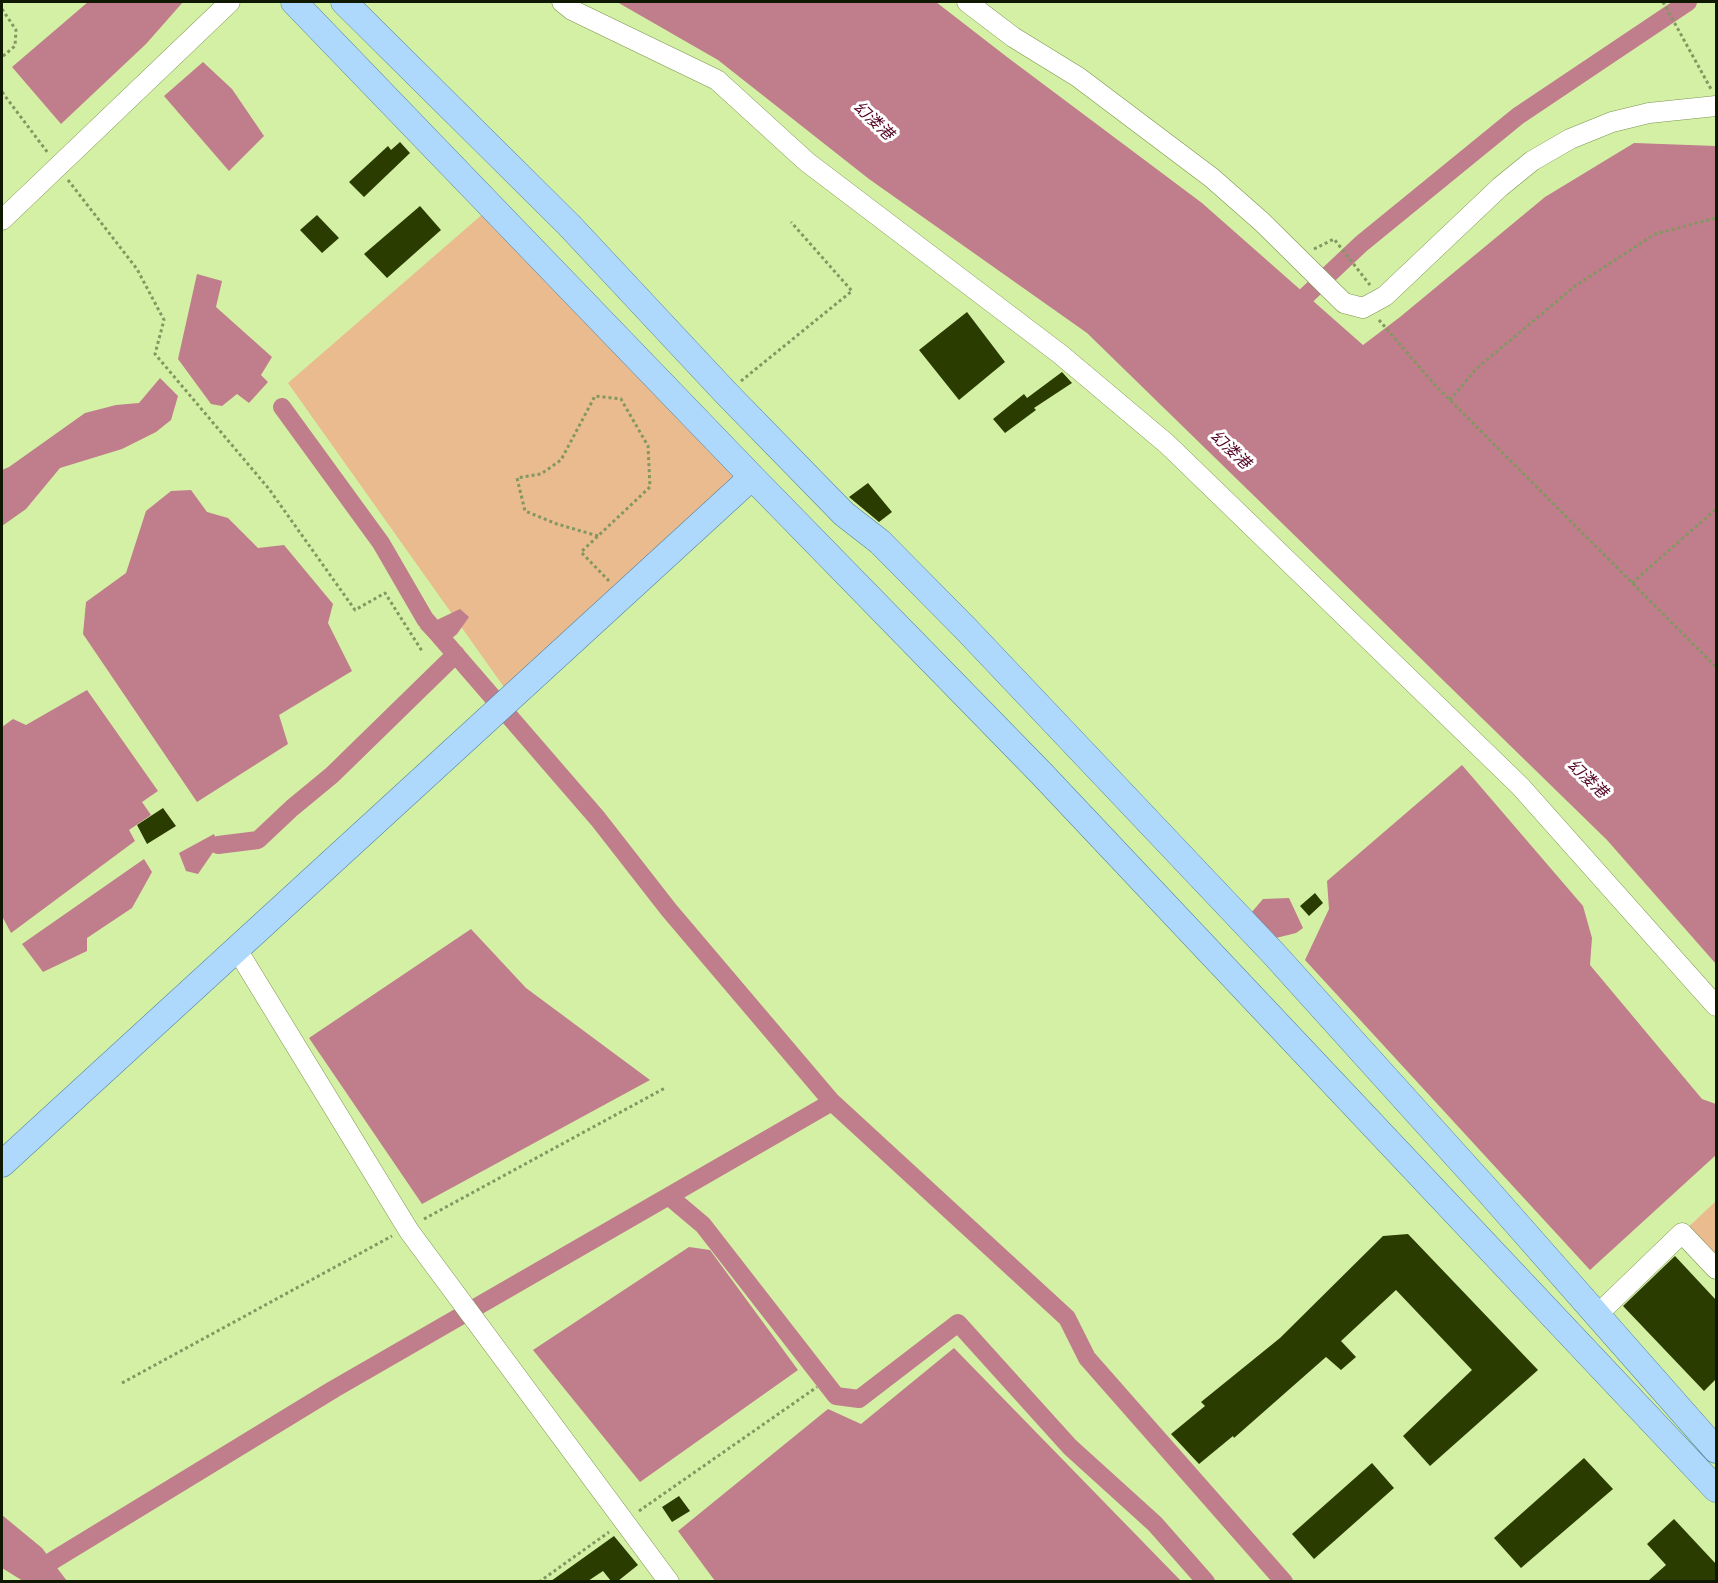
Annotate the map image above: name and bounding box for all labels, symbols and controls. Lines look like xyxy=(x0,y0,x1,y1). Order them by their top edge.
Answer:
water label: 幻溇港 xyxy=(849,98,897,144)
water label: 幻溇港 xyxy=(1206,427,1254,473)
water label: 幻溇港 xyxy=(1563,756,1611,802)

